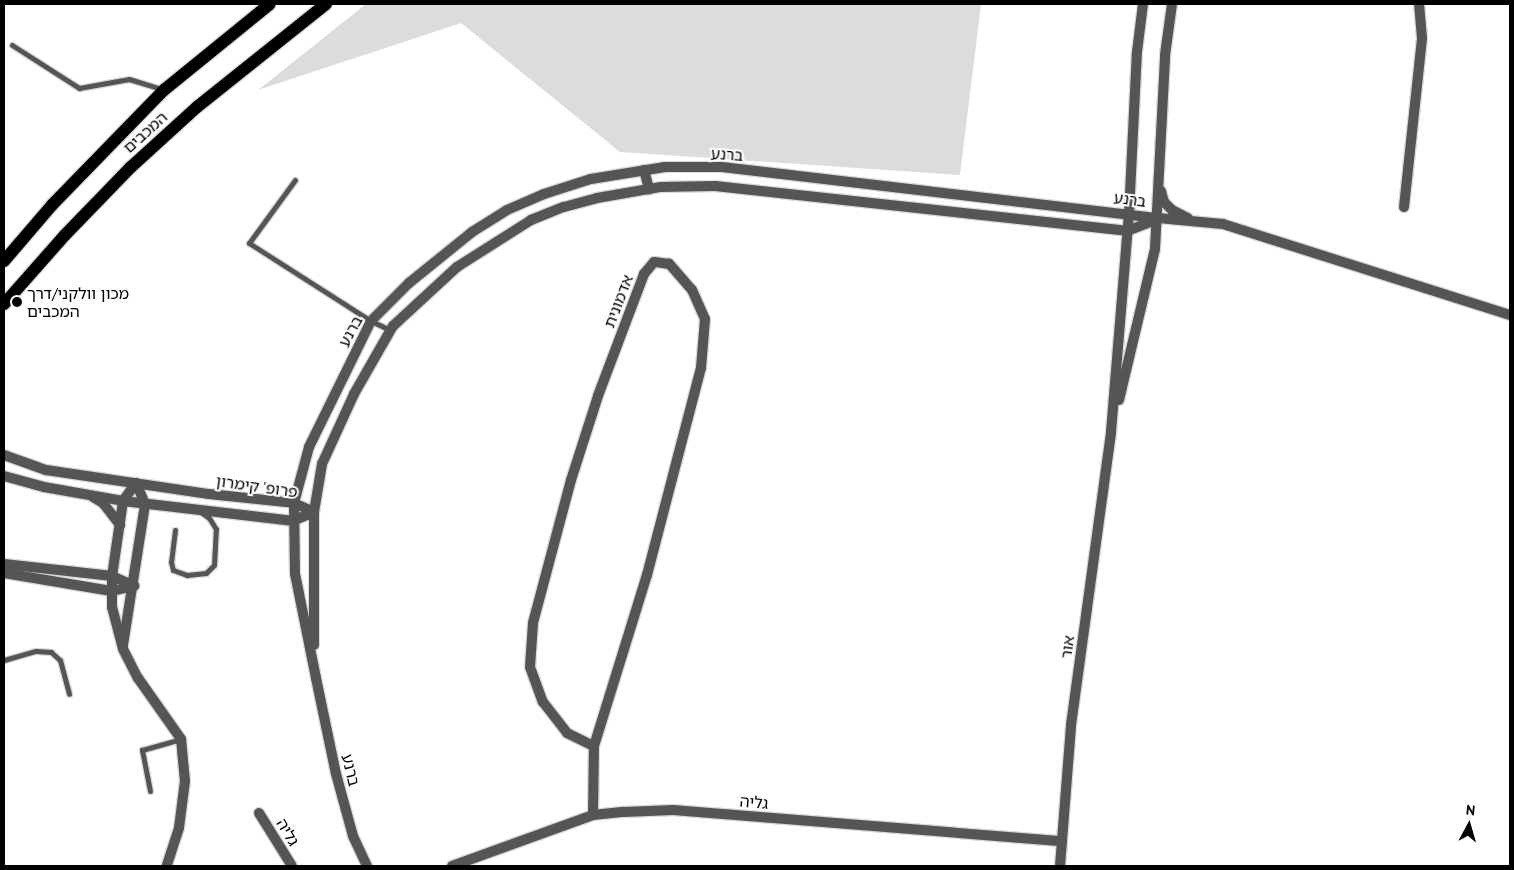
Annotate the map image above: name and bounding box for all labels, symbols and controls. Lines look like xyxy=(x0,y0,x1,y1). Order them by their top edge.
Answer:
street label: המכבים xyxy=(119,107,171,157)
street label: ברנע xyxy=(710,143,744,165)
street label: ברנע xyxy=(1112,187,1148,211)
street label: אדמונית xyxy=(599,272,637,330)
place label: מכון וולקני/דרך המכבים xyxy=(27,283,129,321)
marker: מכון וולקני/דרך המכבים xyxy=(11,296,23,308)
street label: ברנע xyxy=(334,312,366,350)
street label: פרופ' קימרון xyxy=(214,471,300,501)
street label: אור xyxy=(1056,634,1078,660)
street label: ברנע xyxy=(338,752,364,788)
street label: גליה xyxy=(739,791,769,813)
north arrow xyxy=(1444,800,1494,850)
text: N xyxy=(1465,801,1476,820)
street label: גליה xyxy=(272,815,304,849)

